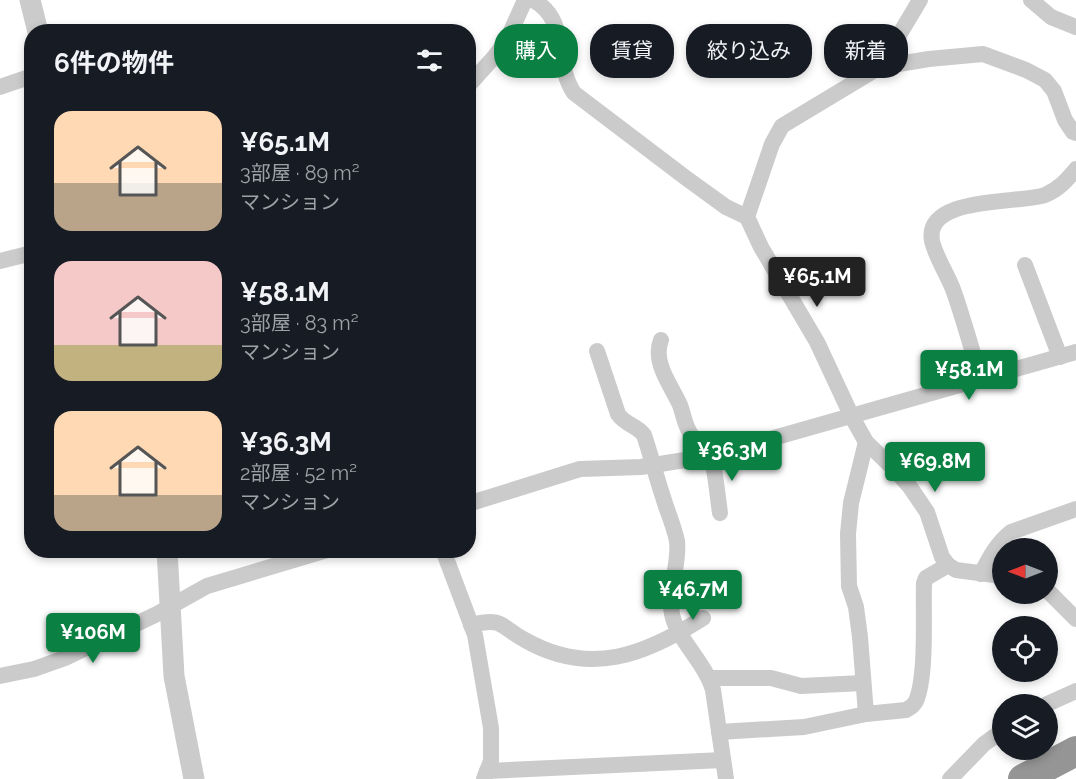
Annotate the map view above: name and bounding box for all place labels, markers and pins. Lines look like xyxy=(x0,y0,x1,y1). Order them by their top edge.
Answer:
pin: ¥65.1M xyxy=(768,257,866,308)
pin: ¥58.1M xyxy=(920,350,1018,401)
pin: ¥36.3M xyxy=(683,431,781,482)
pin: ¥69.8M xyxy=(886,442,984,493)
pin: ¥46.7M xyxy=(644,570,742,621)
pin: ¥106M xyxy=(51,613,135,664)

